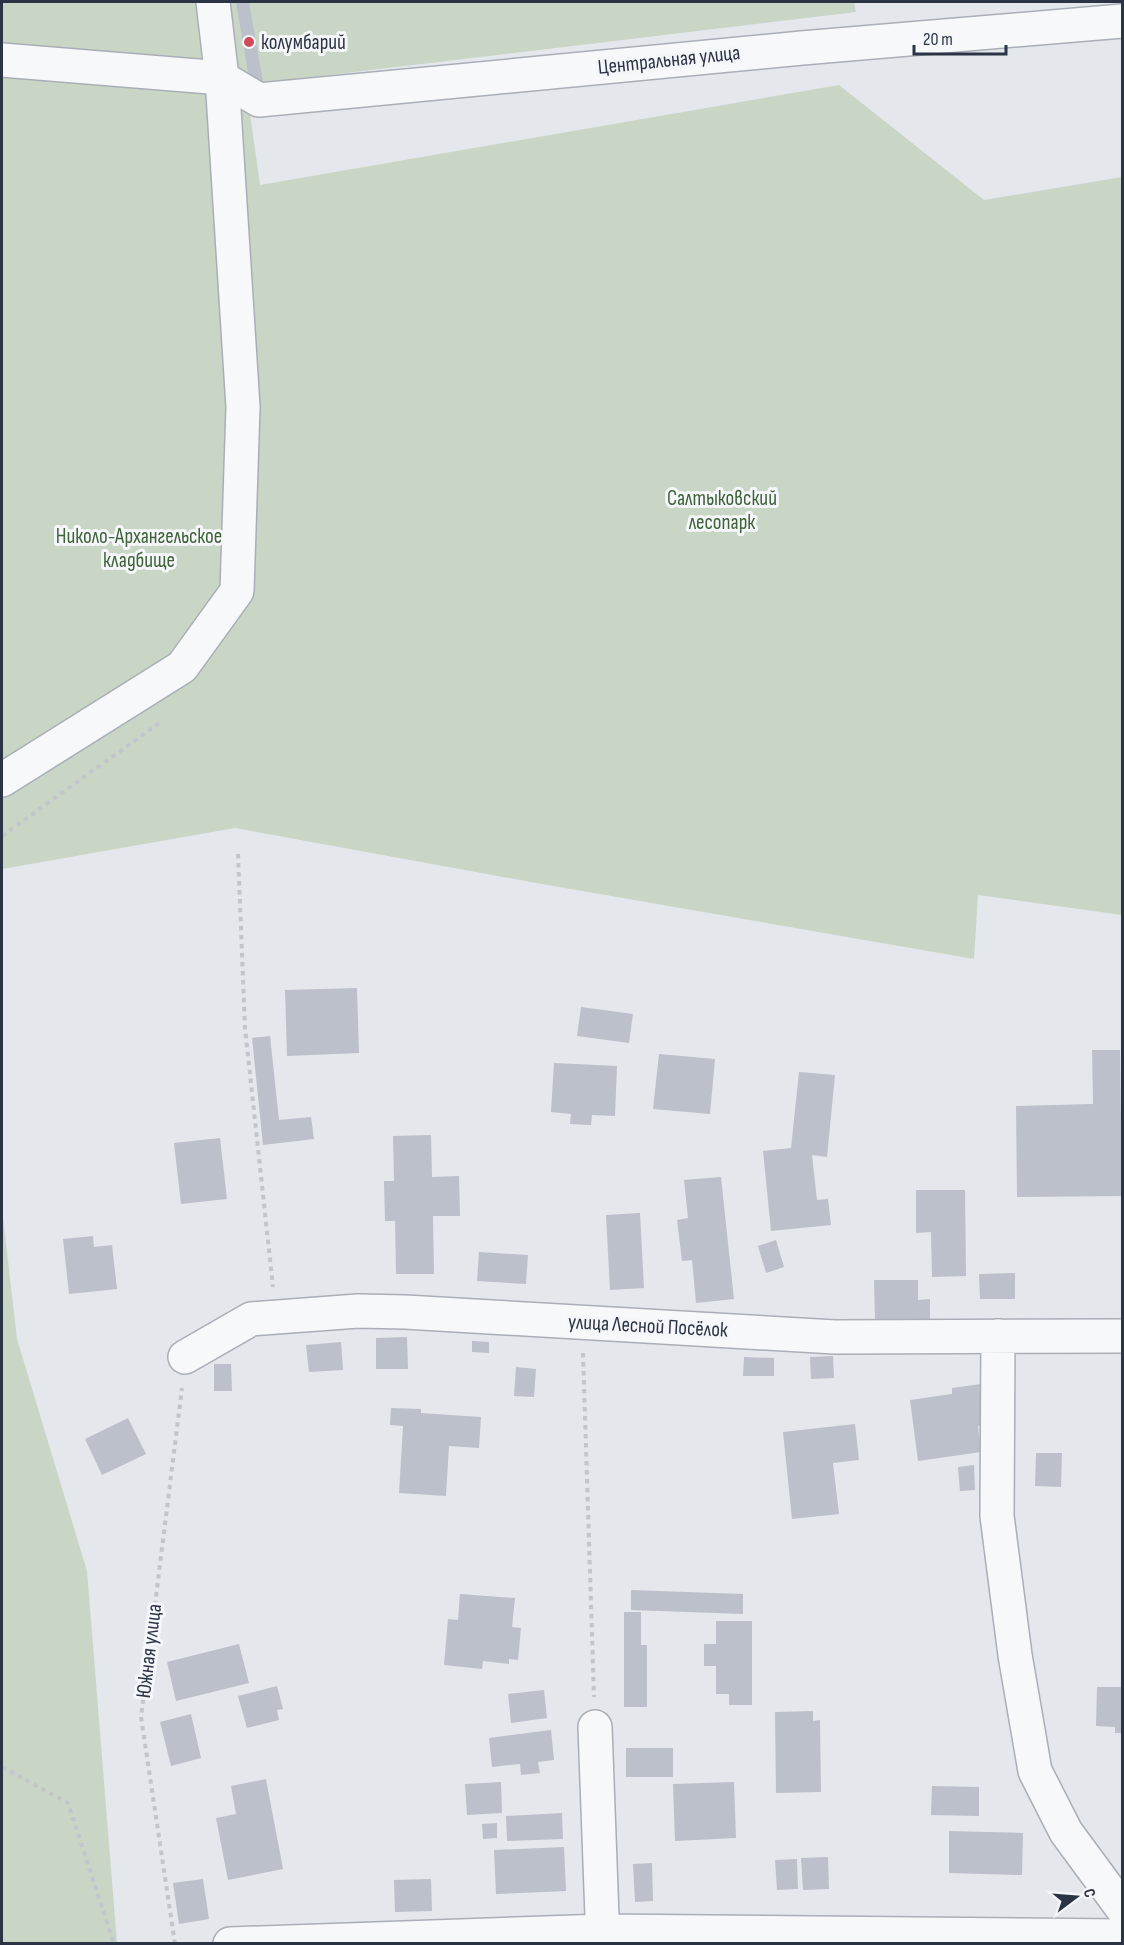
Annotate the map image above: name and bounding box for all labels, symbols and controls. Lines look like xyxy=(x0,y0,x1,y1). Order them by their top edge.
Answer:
scale bar xyxy=(914,18,1006,56)
text: 20 m xyxy=(923,29,953,50)
place label: колумбарий xyxy=(261,30,346,55)
marker: колумбарий xyxy=(242,35,256,49)
street label: Центральная улица xyxy=(597,40,741,80)
park label: Салтыковский лесопарк xyxy=(667,486,777,535)
park label: Николо-Архангельское кладбище xyxy=(56,524,222,573)
street label: улица Лесной Посёлок xyxy=(567,1309,729,1343)
street label: Южная улица xyxy=(131,1602,167,1700)
north arrow xyxy=(1046,1867,1106,1927)
text: С xyxy=(1079,1887,1099,1900)

